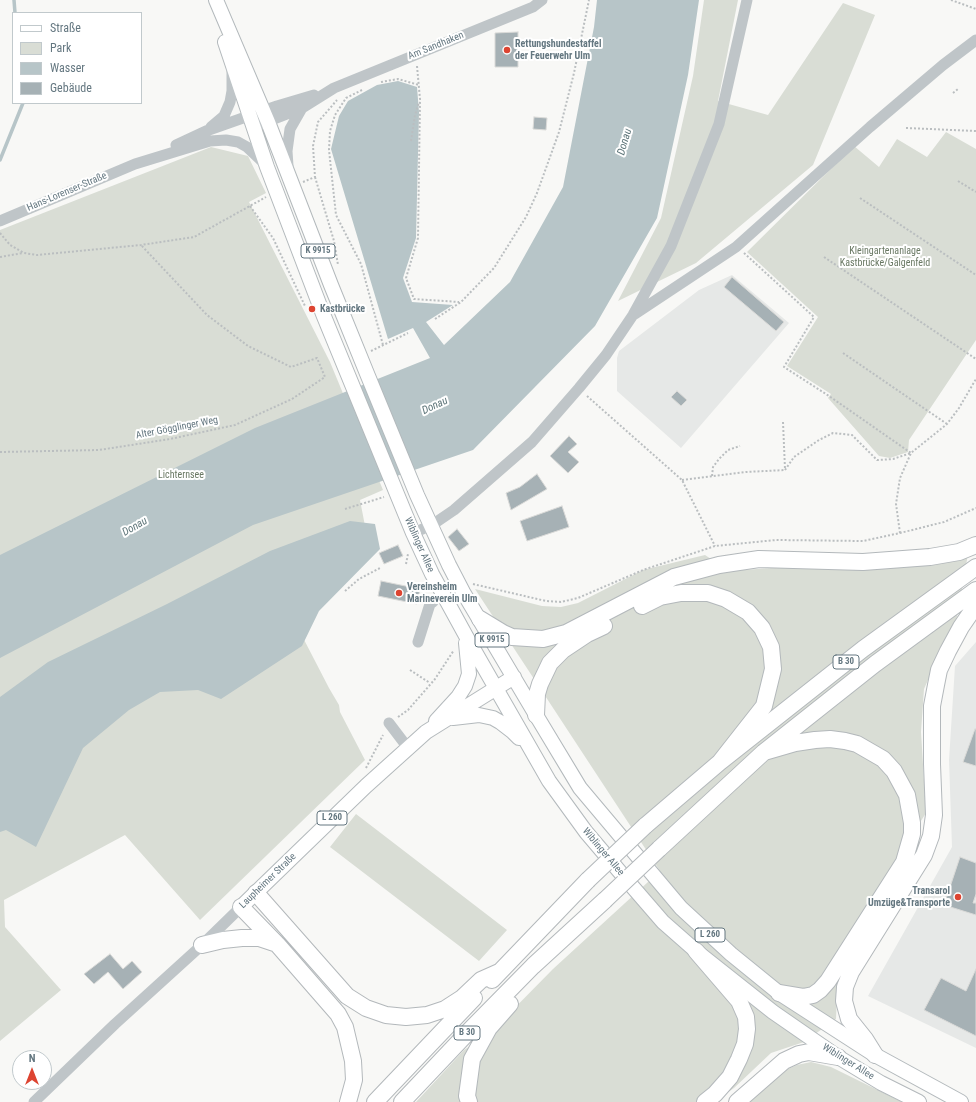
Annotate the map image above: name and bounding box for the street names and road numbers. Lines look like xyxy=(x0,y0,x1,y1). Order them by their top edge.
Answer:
street label: Am Sandhaken xyxy=(406,29,466,63)
street label: Hans-Lorenser-Straße xyxy=(25,170,109,214)
road number: K 9915 xyxy=(301,244,335,258)
street label: Alter Gögglinger Weg xyxy=(135,414,219,442)
street label: Wiblinger Allee xyxy=(402,516,436,574)
road number: K 9915 xyxy=(475,633,509,647)
road number: B 30 xyxy=(833,655,859,669)
road number: L 260 xyxy=(317,811,347,825)
street label: Wiblinger Allee xyxy=(579,826,627,878)
street label: Laupheimer Straße xyxy=(237,851,299,911)
road number: L 260 xyxy=(695,928,725,942)
road number: B 30 xyxy=(454,1026,480,1040)
street label: Wiblinger Allee xyxy=(820,1041,876,1083)

